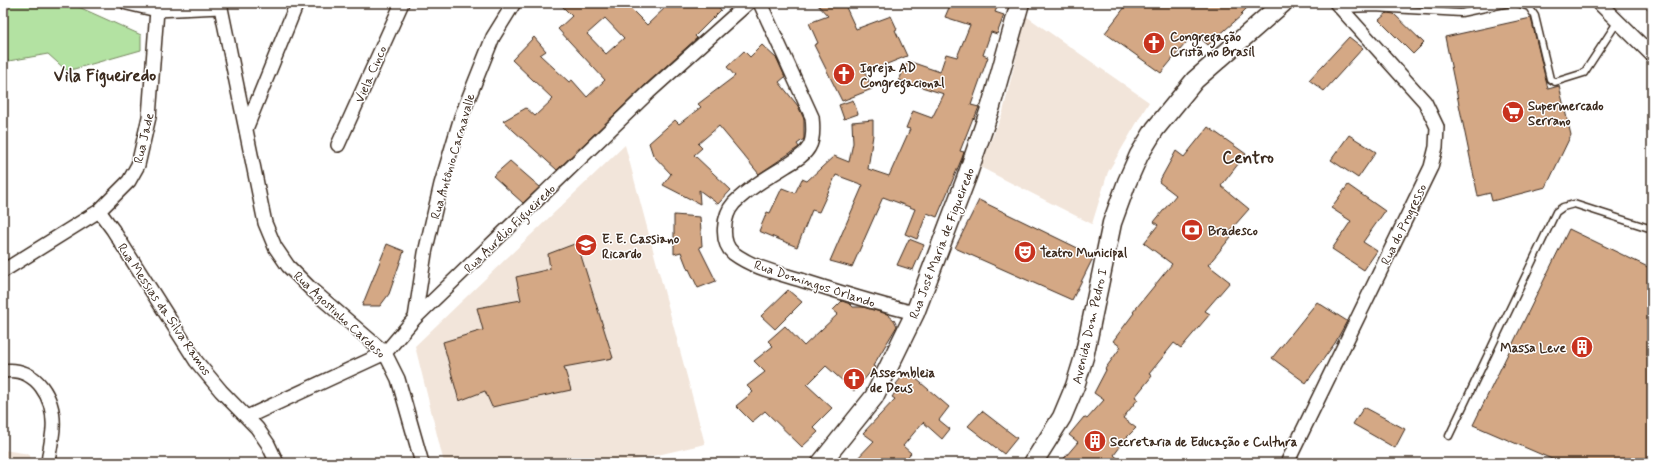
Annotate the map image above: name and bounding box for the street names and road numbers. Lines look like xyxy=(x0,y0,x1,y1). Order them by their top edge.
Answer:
street label: Viela Cinco xyxy=(351,43,392,106)
street label: Rua Antônio Carnavalle xyxy=(427,91,480,221)
street label: Rua Jade xyxy=(130,111,159,165)
street label: Rua José Maria de Figueiredo xyxy=(906,166,980,322)
street label: Rua Aurélio Figueiredo xyxy=(461,181,561,279)
street label: Rua do Progresso xyxy=(1377,181,1431,268)
street label: Rua Messias da Silva Ramos xyxy=(113,240,215,380)
street label: Rua Domingos Orlando xyxy=(752,257,877,312)
street label: Avenida Dom Pedro I xyxy=(1069,267,1112,386)
street label: Rua Agostinho Cardoso xyxy=(289,268,389,362)

